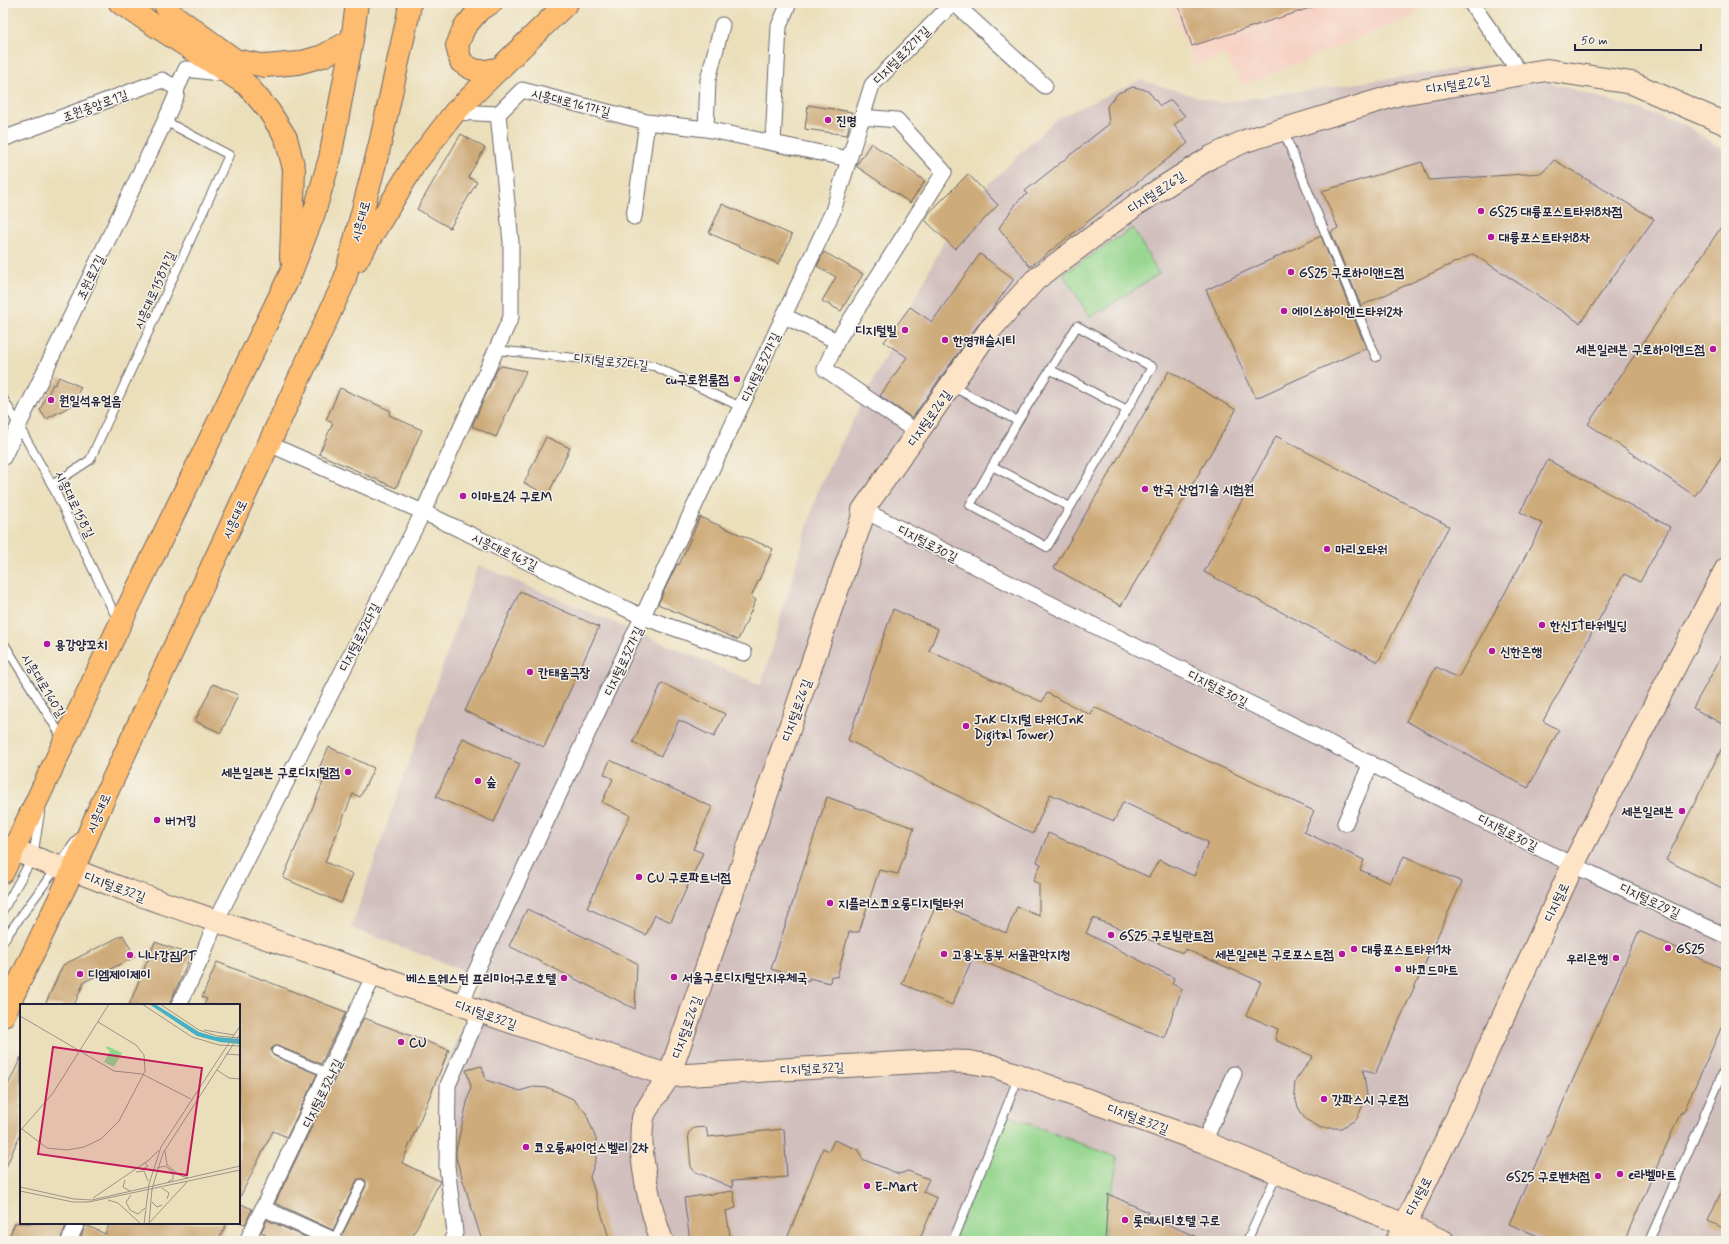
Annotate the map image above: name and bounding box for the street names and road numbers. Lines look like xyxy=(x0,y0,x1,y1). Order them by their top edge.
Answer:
street label: 디지털로32가길 xyxy=(870,23,934,89)
street label: 디지털로26길 xyxy=(1425,72,1492,99)
street label: 시흥대로161가길 xyxy=(529,85,612,122)
street label: 조원중앙로1길 xyxy=(60,87,131,126)
street label: 디지털로26길 xyxy=(1125,168,1189,218)
street label: 시흥대로 xyxy=(348,199,375,244)
street label: 시흥대로158가길 xyxy=(131,249,180,332)
street label: 조원로2길 xyxy=(73,252,110,303)
street label: 디지털로32가길 xyxy=(738,330,785,405)
street label: 디지털로32다길 xyxy=(573,350,649,375)
street label: 디지털로26길 xyxy=(905,387,956,450)
street label: 시흥대로158길 xyxy=(50,468,97,541)
street label: 시흥대로 xyxy=(219,497,252,542)
street label: 디지털로30길 xyxy=(894,522,960,567)
street label: 시흥대로163길 xyxy=(469,530,540,575)
street label: 디지털로32다길 xyxy=(336,600,385,675)
street label: 디지털로32가길 xyxy=(601,624,648,699)
street label: 시흥대로160길 xyxy=(16,651,69,721)
street label: 디지털로30길 xyxy=(1184,667,1250,712)
street label: 디지털로26길 xyxy=(779,677,816,744)
street label: 시흥대로 xyxy=(83,791,116,836)
street label: 디지털로30길 xyxy=(1474,811,1540,856)
street label: 디지털로32길 xyxy=(81,868,148,906)
street label: 디지털로 xyxy=(1541,880,1574,925)
street label: 디지털로29길 xyxy=(1616,880,1682,923)
street label: 디지털로26길 xyxy=(669,994,706,1061)
street label: 디지털로32길 xyxy=(452,997,519,1034)
street label: 디지털로32나길 xyxy=(299,1056,347,1131)
street label: 디지털로32길 xyxy=(779,1059,845,1080)
street label: 디지털로32길 xyxy=(1104,1100,1171,1138)
street label: 디지털로 xyxy=(1402,1174,1436,1219)

